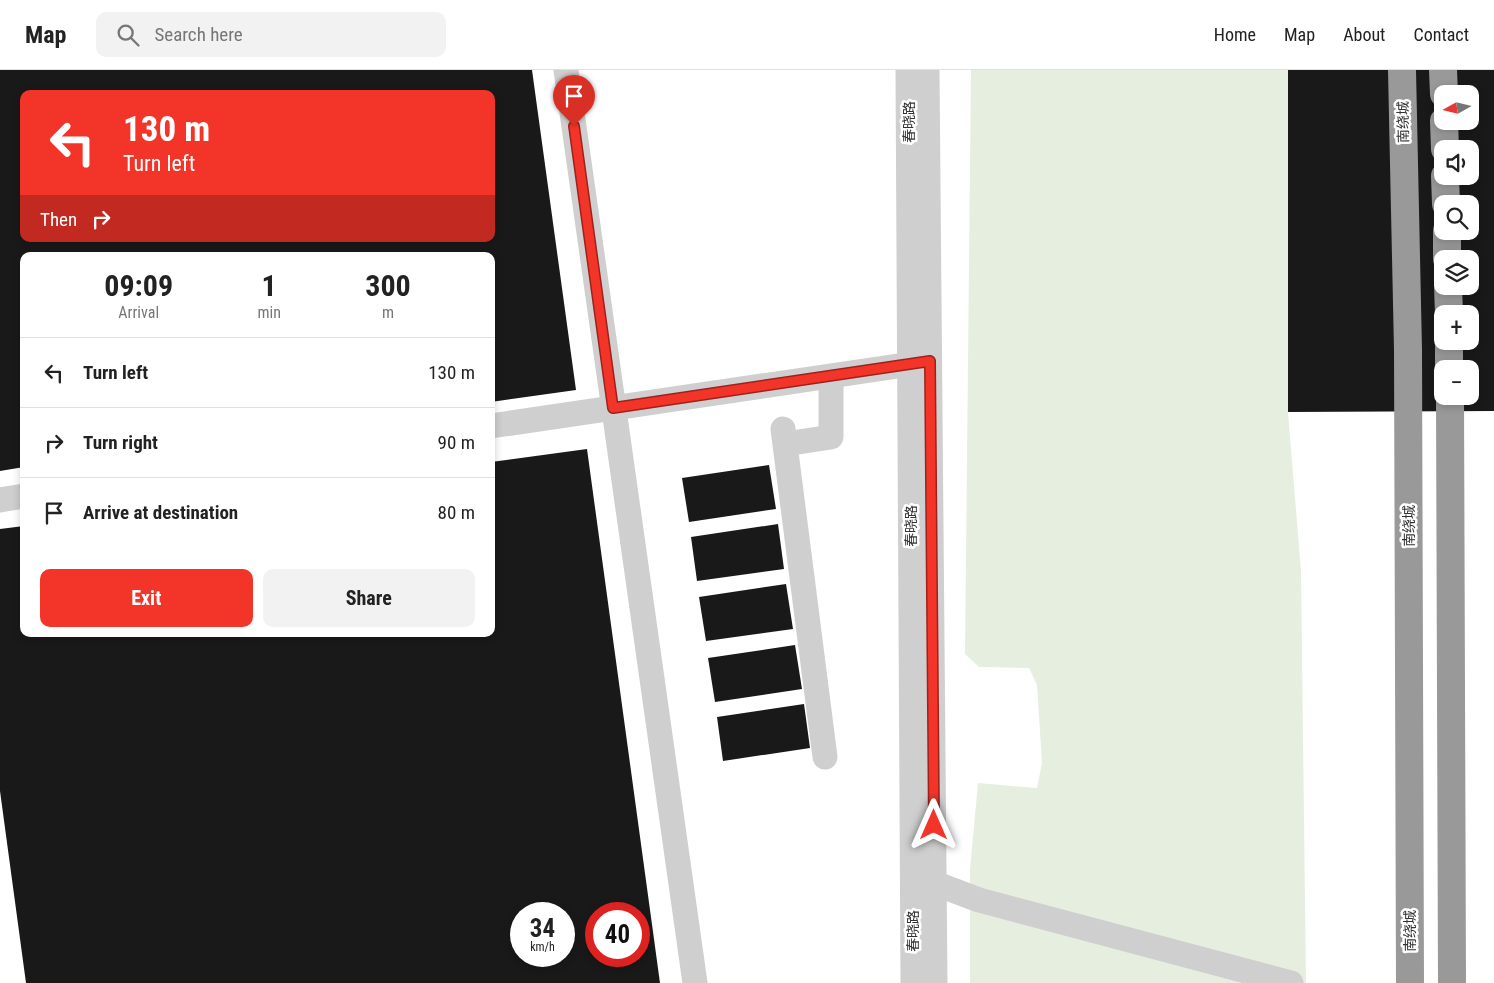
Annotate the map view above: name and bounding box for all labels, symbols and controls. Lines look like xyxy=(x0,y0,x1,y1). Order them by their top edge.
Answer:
search box xyxy=(96,12,446,57)
text: Map xyxy=(25,21,66,49)
icon: search xyxy=(114,21,142,49)
text: Search here xyxy=(154,23,243,46)
text: Home xyxy=(1214,24,1256,45)
text: Map xyxy=(1284,24,1315,45)
text: About xyxy=(1343,24,1385,45)
text: Contact xyxy=(1413,24,1469,45)
pin xyxy=(553,75,595,126)
icon: arrive xyxy=(560,82,588,110)
north arrow xyxy=(1434,85,1479,130)
map controls xyxy=(1434,85,1479,405)
street label: 春晓路 xyxy=(901,101,917,143)
street label: 南绕城 xyxy=(1395,101,1411,143)
text: 130 m xyxy=(123,109,210,150)
icon: left xyxy=(40,110,105,175)
button: sound xyxy=(1434,140,1479,185)
text: Turn left xyxy=(123,151,195,176)
button: search xyxy=(1434,195,1479,240)
icon: right xyxy=(87,205,115,233)
text: Then xyxy=(40,208,77,231)
button: layers xyxy=(1434,250,1479,295)
text: 09:09 xyxy=(104,268,173,303)
text: 1 xyxy=(262,268,277,303)
text: 300 xyxy=(365,268,411,303)
text: Arrival xyxy=(118,303,159,322)
text: min xyxy=(257,303,281,322)
text: m xyxy=(382,303,394,322)
button: + xyxy=(1434,305,1479,350)
icon: left xyxy=(40,359,68,387)
button: − xyxy=(1434,360,1479,405)
text: Turn left xyxy=(83,361,148,384)
text: 130 m xyxy=(428,361,475,384)
icon: right xyxy=(40,429,68,457)
text: Turn right xyxy=(83,431,158,454)
text: 90 m xyxy=(438,431,475,454)
icon: arrive xyxy=(40,499,68,527)
text: Arrive at destination xyxy=(83,501,238,524)
text: 80 m xyxy=(438,501,475,524)
street label: 春晓路 xyxy=(903,505,919,547)
street label: 南绕城 xyxy=(1401,505,1417,547)
button: Exit xyxy=(40,569,253,627)
button: Share xyxy=(263,569,475,627)
position arrow xyxy=(907,798,959,850)
speed limit sign: 40 xyxy=(585,902,650,967)
street label: 春晓路 xyxy=(905,910,921,952)
street label: 南绕城 xyxy=(1402,910,1418,952)
text: 34 xyxy=(530,914,555,943)
text: km/h xyxy=(530,940,555,954)

